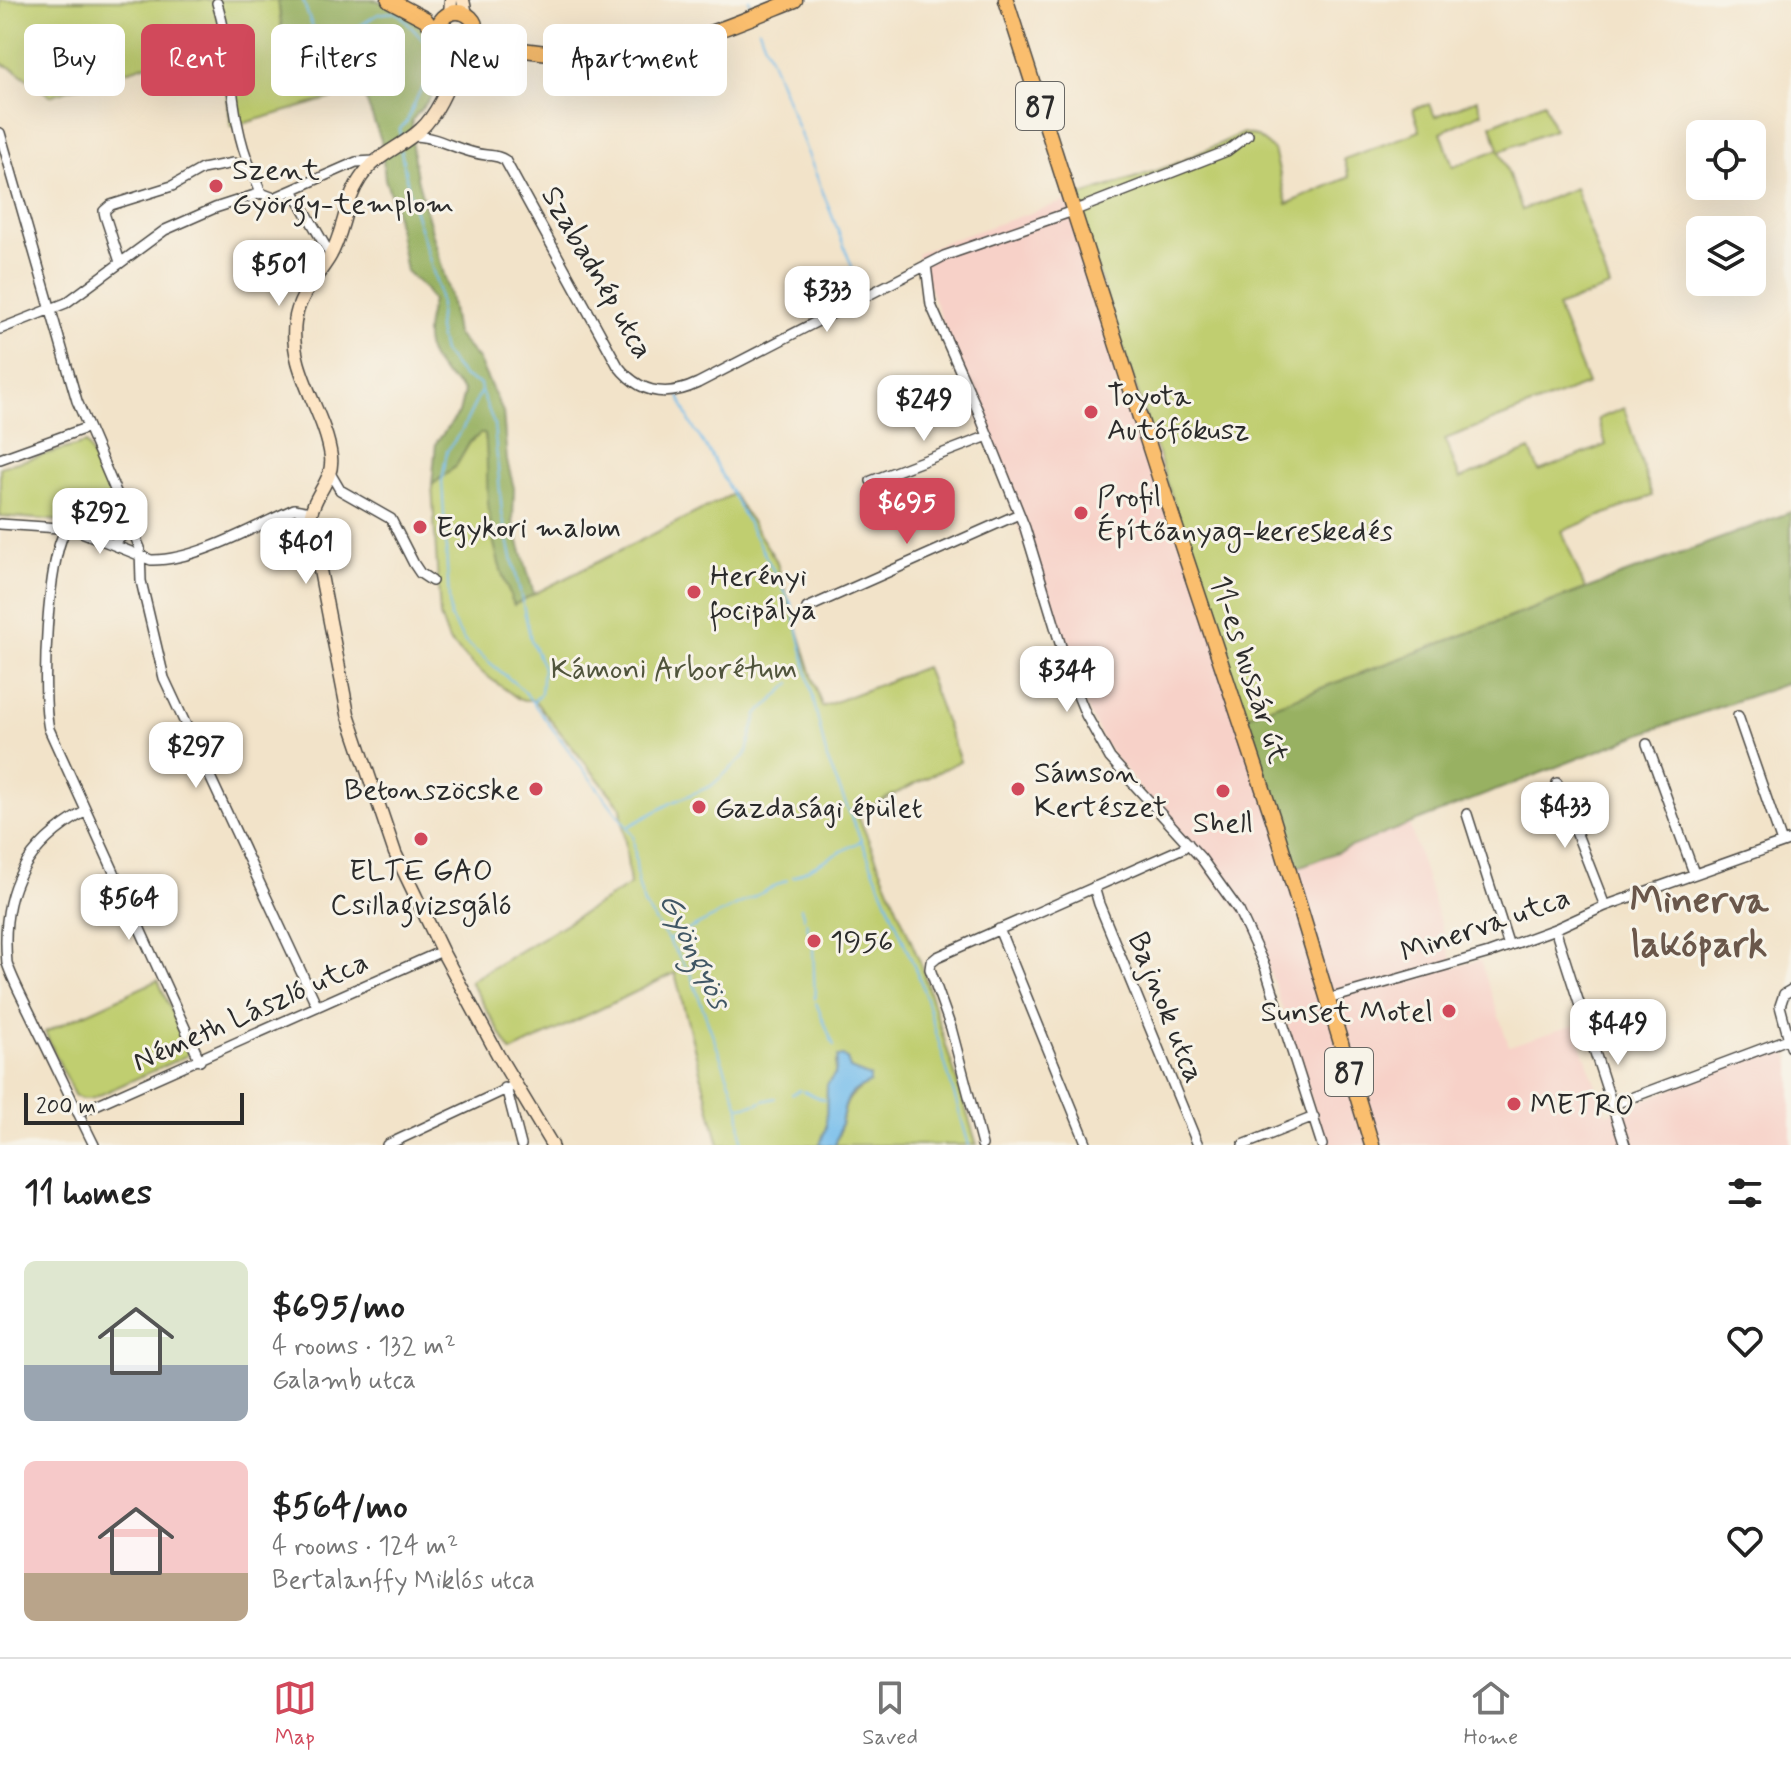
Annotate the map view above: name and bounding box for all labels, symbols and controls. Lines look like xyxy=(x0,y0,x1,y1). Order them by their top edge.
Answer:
chip: Buy xyxy=(24,24,125,96)
chip: Rent xyxy=(141,24,255,96)
chip: Filters xyxy=(271,24,405,96)
chip: New xyxy=(421,24,527,96)
chip: Apartment xyxy=(543,24,727,96)
road number: 87 xyxy=(1016,82,1064,130)
map controls xyxy=(1686,120,1766,296)
button: locate xyxy=(1686,120,1766,200)
place label: Szent György-templom xyxy=(232,151,454,227)
marker: Szent György-templom xyxy=(207,177,225,195)
street label: Szabadnép utca xyxy=(531,179,662,366)
button: layers xyxy=(1686,216,1766,296)
pin: $501 xyxy=(232,240,326,308)
text: $501 xyxy=(251,249,307,283)
pin: $333 xyxy=(780,266,874,334)
text: $333 xyxy=(803,275,851,309)
pin: $249 xyxy=(877,375,971,443)
place label: Toyota Autófókusz xyxy=(1107,377,1249,450)
text: $249 xyxy=(895,384,953,418)
marker: Toyota Autófókusz xyxy=(1082,403,1100,421)
pin: $695 xyxy=(860,478,954,546)
place label: Profil Építőanyag-kereskedés xyxy=(1097,478,1393,553)
text: $695 xyxy=(878,487,936,521)
pin: $292 xyxy=(53,488,147,556)
text: $292 xyxy=(70,497,130,531)
marker: Profil Építőanyag-kereskedés xyxy=(1072,504,1090,522)
place label: Egykori malom xyxy=(436,509,621,548)
pin: $401 xyxy=(259,518,353,586)
marker: Egykori malom xyxy=(411,518,429,536)
text: $401 xyxy=(278,527,334,561)
place label: Herényi focipálya xyxy=(710,557,817,632)
street label: 11-es huszár út xyxy=(1200,571,1297,769)
marker: Herényi focipálya xyxy=(685,583,703,601)
pin: $344 xyxy=(1020,646,1114,714)
park label: Kámoni Arborétum xyxy=(551,650,797,689)
text: $344 xyxy=(1038,655,1096,689)
pin: $297 xyxy=(149,722,243,790)
text: $297 xyxy=(167,731,225,765)
place label: Sámson Kertészet xyxy=(1034,754,1167,827)
place label: Betonszöcske xyxy=(344,771,520,810)
marker: Betonszöcske xyxy=(527,780,545,798)
marker: Sámson Kertészet xyxy=(1009,780,1027,798)
marker: Shell xyxy=(1214,782,1232,800)
pin: $433 xyxy=(1518,782,1612,850)
place label: Gazdasági épület xyxy=(715,789,923,828)
text: $433 xyxy=(1539,791,1591,825)
marker: Gazdasági épület xyxy=(690,798,708,816)
place label: Shell xyxy=(1193,804,1253,843)
marker: ELTE GAO Csillagvizsgáló xyxy=(412,830,430,848)
place label: ELTE GAO Csillagvizsgáló xyxy=(330,852,512,928)
pin: $564 xyxy=(82,874,176,942)
district label: Minerva lakópark xyxy=(1630,877,1769,970)
street label: Minerva utca xyxy=(1395,878,1576,973)
text: $564 xyxy=(99,883,159,917)
water label: Gyöngyös xyxy=(644,886,742,1021)
place label: 1956 xyxy=(830,923,893,962)
street label: Bajnok utca xyxy=(1118,927,1213,1089)
marker: 1956 xyxy=(805,932,823,950)
street label: Németh László utca xyxy=(127,943,375,1082)
place label: Sunset Motel xyxy=(1260,993,1433,1032)
pin: $449 xyxy=(1571,999,1665,1067)
marker: Sunset Motel xyxy=(1440,1002,1458,1020)
text: $449 xyxy=(1588,1008,1648,1042)
road number: 87 xyxy=(1325,1048,1373,1096)
place label: METRO xyxy=(1530,1086,1635,1125)
scale bar xyxy=(24,1089,244,1125)
text: 200 m xyxy=(36,1093,96,1121)
marker: METRO xyxy=(1505,1095,1523,1113)
text: 11 homes xyxy=(24,1171,152,1216)
icon: filters xyxy=(1723,1171,1767,1215)
text: $695/mo xyxy=(272,1285,405,1330)
icon: home xyxy=(88,1293,184,1389)
icon: heart xyxy=(1723,1319,1767,1363)
text: 4 rooms · 132 m² xyxy=(272,1330,456,1364)
text: Galamb utca xyxy=(272,1364,416,1398)
text: $564/mo xyxy=(272,1485,408,1530)
icon: home xyxy=(88,1493,184,1589)
icon: heart xyxy=(1723,1519,1767,1563)
text: 4 rooms · 124 m² xyxy=(272,1530,458,1564)
text: Bertalanffy Miklós utca xyxy=(272,1564,535,1598)
tab: Map xyxy=(273,1676,317,1752)
tab: Saved xyxy=(862,1676,918,1752)
tab: Home xyxy=(1464,1676,1518,1752)

